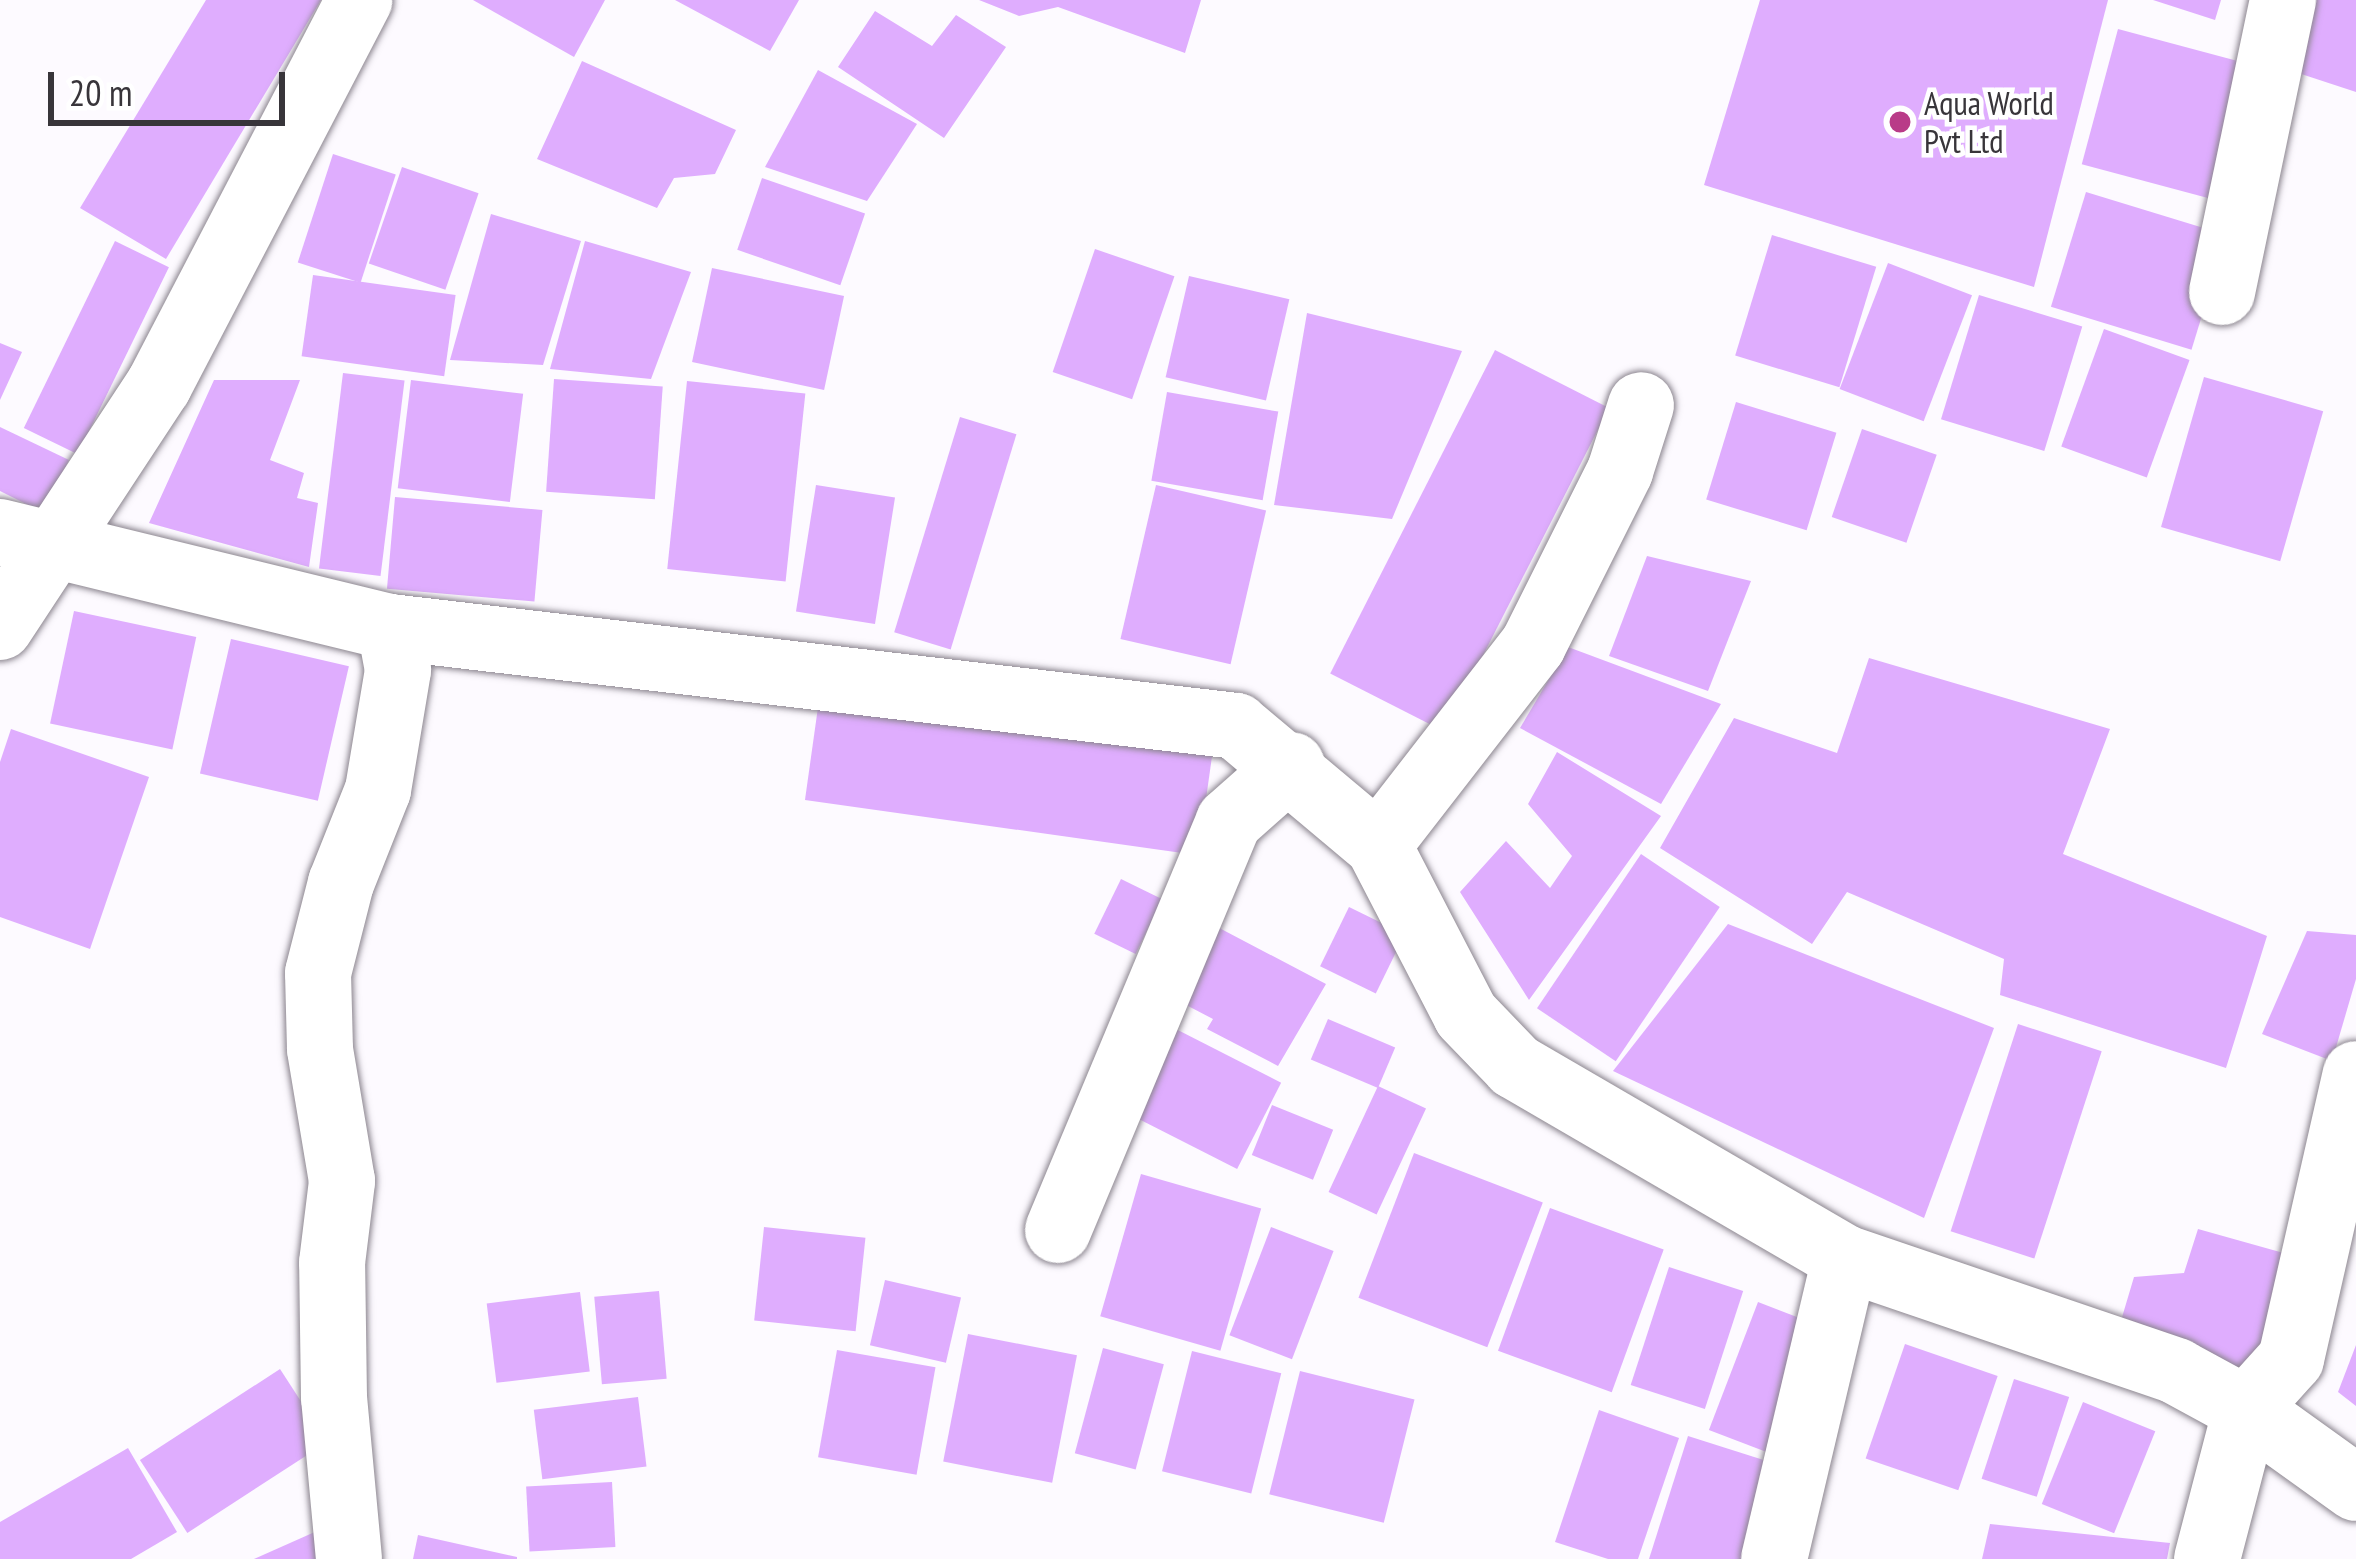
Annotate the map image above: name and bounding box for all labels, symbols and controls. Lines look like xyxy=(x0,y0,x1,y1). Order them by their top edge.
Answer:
scale bar xyxy=(54,48,291,122)
text: 20 m xyxy=(69,69,132,116)
place label: Aqua World Pvt Ltd xyxy=(1924,83,2054,161)
marker: Aqua World Pvt Ltd xyxy=(1887,109,1913,135)

